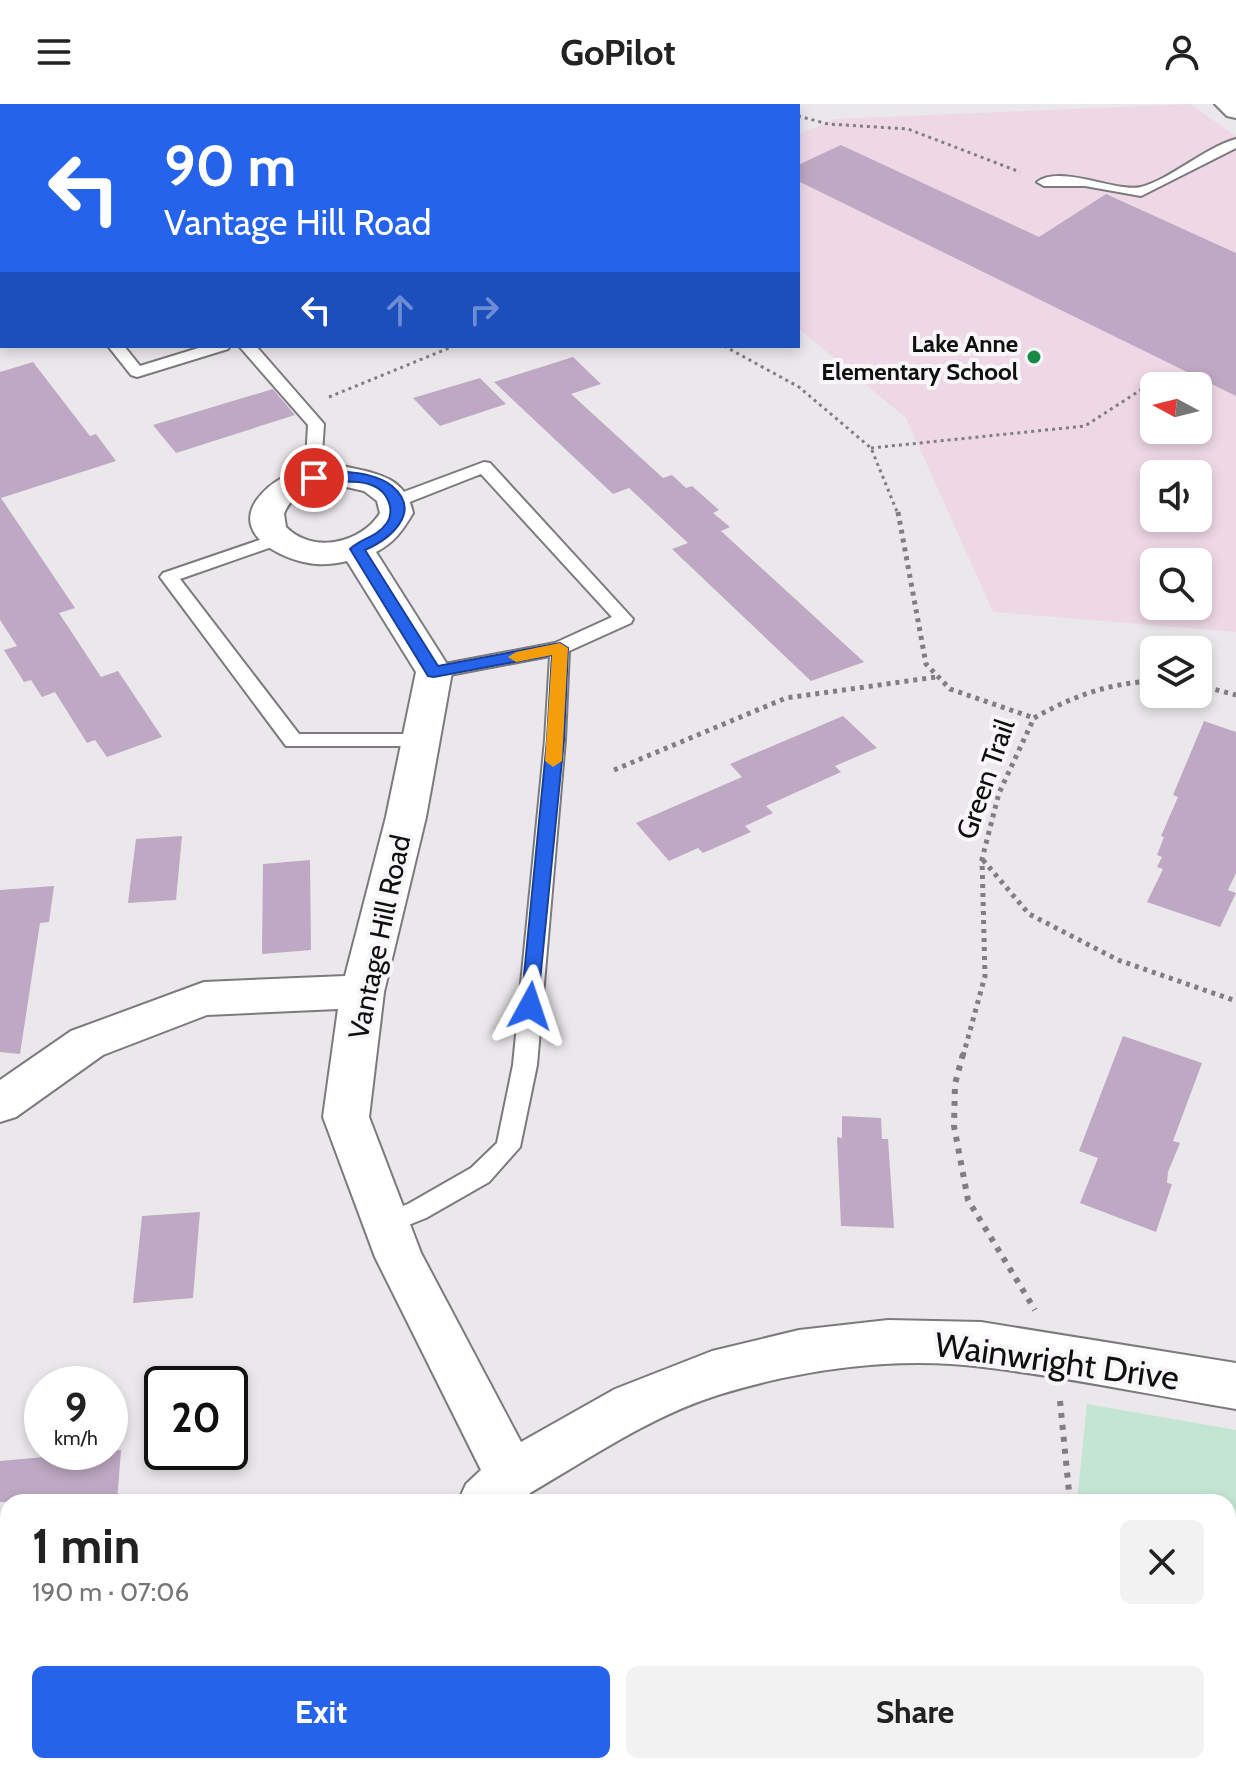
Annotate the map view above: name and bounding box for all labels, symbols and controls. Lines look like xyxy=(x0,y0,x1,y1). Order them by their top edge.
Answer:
icon: menu xyxy=(32,30,76,74)
text: GoPilot xyxy=(560,30,676,74)
icon: person xyxy=(1160,30,1204,74)
text: 90 m xyxy=(164,132,296,200)
icon: left xyxy=(32,136,136,240)
text: Vantage Hill Road xyxy=(164,200,431,244)
icon: left xyxy=(294,288,338,332)
icon: ahead xyxy=(378,288,422,332)
icon: right xyxy=(462,288,506,332)
place label: Lake Anne Elementary School xyxy=(821,329,1018,386)
marker: Lake Anne Elementary School xyxy=(1025,348,1043,366)
north arrow xyxy=(1140,372,1212,444)
map controls xyxy=(1140,372,1212,708)
pin xyxy=(280,444,348,512)
icon: arrive xyxy=(292,456,336,500)
button: sound xyxy=(1140,460,1212,532)
button: search xyxy=(1140,548,1212,620)
button: layers xyxy=(1140,636,1212,708)
street label: Green Trail xyxy=(949,714,1022,844)
street label: Vantage Hill Road xyxy=(341,832,417,1042)
position arrow xyxy=(488,964,572,1048)
street label: Wainwright Drive xyxy=(932,1323,1182,1399)
speed limit sign: 20 xyxy=(144,1366,248,1470)
text: 9 xyxy=(65,1383,87,1432)
text: km/h xyxy=(54,1426,98,1450)
text: 1 min xyxy=(32,1517,140,1575)
button: close xyxy=(1120,1520,1204,1604)
text: 190 m · 07:06 xyxy=(32,1576,189,1608)
button: Exit xyxy=(32,1666,610,1758)
button: Share xyxy=(626,1666,1204,1758)

